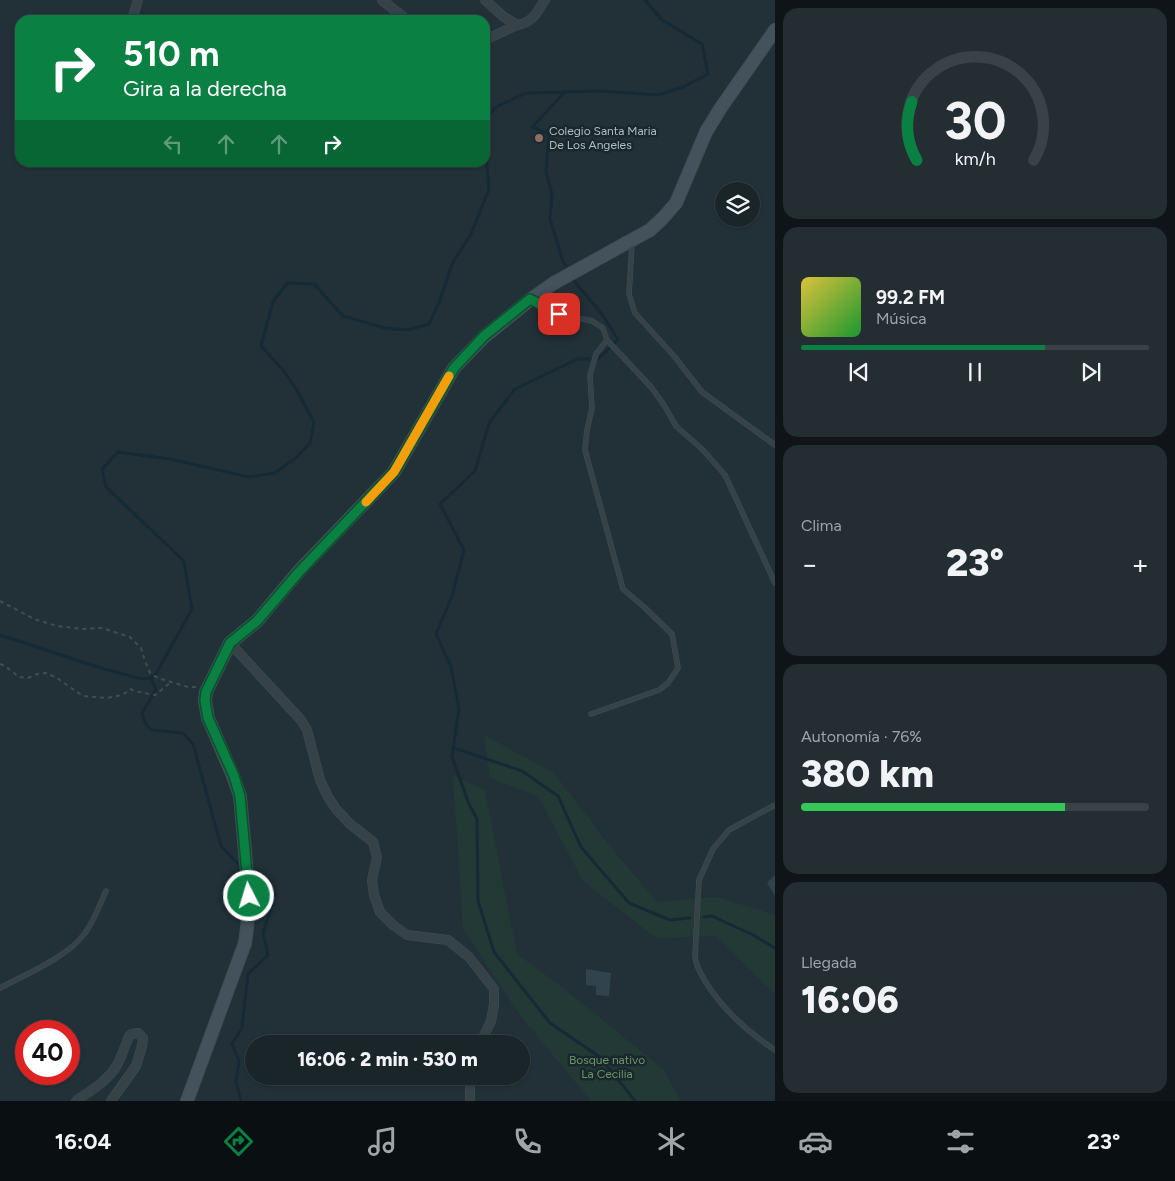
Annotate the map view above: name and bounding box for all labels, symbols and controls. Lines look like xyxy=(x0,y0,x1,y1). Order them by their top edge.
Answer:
text: 510 m xyxy=(123,33,220,75)
icon: right xyxy=(40,35,105,100)
text: Gira a la derecha xyxy=(123,75,287,102)
text: 30 xyxy=(944,90,1006,152)
place label: Colegio Santa Maria De Los Angeles xyxy=(549,124,657,152)
icon: left xyxy=(159,130,187,158)
icon: ahead xyxy=(212,130,240,158)
icon: ahead xyxy=(265,130,293,158)
icon: right xyxy=(318,130,346,158)
marker: Colegio Santa Maria De Los Angeles xyxy=(533,132,545,144)
text: km/h xyxy=(955,148,995,169)
map controls xyxy=(715,182,760,227)
button: layers xyxy=(715,182,760,227)
text: 99.2 FM xyxy=(876,286,945,309)
pin xyxy=(538,293,580,335)
icon: arrive xyxy=(545,300,573,328)
text: Música xyxy=(876,309,926,328)
icon: previous xyxy=(845,358,873,386)
icon: pause xyxy=(961,358,989,386)
icon: next xyxy=(1077,358,1105,386)
text: Clima xyxy=(801,516,842,535)
text: 23° xyxy=(946,540,1004,586)
text: − xyxy=(801,547,818,581)
text: + xyxy=(1132,547,1149,581)
text: Autonomía · 76% xyxy=(801,727,922,746)
text: 380 km xyxy=(801,751,934,797)
position arrow xyxy=(222,869,274,921)
text: Llegada xyxy=(801,953,857,972)
text: 16:06 xyxy=(801,977,899,1023)
speed limit sign: 40 xyxy=(15,1020,80,1085)
text: 16:06 · 2 min · 530 m xyxy=(297,1048,478,1071)
park label: Bosque nativo La Cecilia xyxy=(569,1053,645,1081)
icon: directions xyxy=(221,1124,256,1159)
icon: music xyxy=(365,1124,400,1159)
icon: phone xyxy=(510,1124,545,1159)
icon: climate xyxy=(654,1124,689,1159)
icon: car xyxy=(798,1124,833,1159)
icon: filters xyxy=(943,1124,978,1159)
text: 16:04 xyxy=(55,1128,112,1155)
text: 23° xyxy=(1087,1128,1120,1155)

